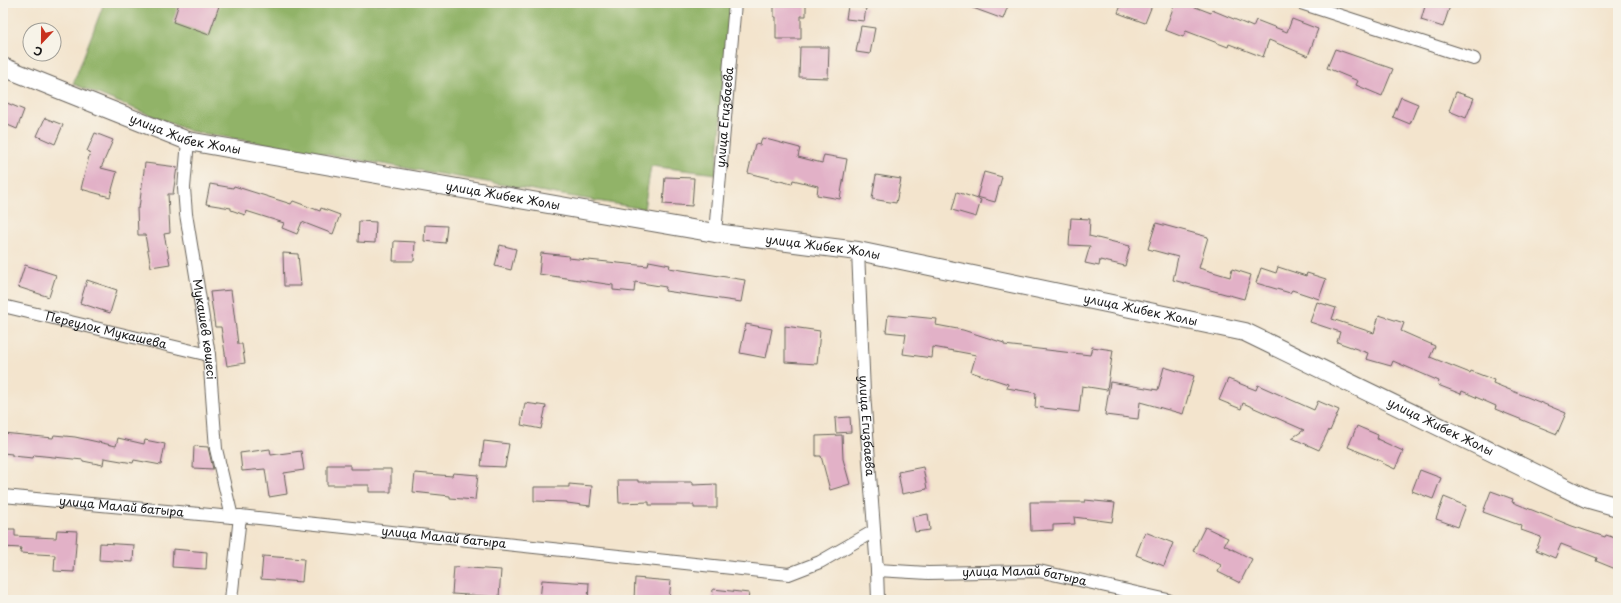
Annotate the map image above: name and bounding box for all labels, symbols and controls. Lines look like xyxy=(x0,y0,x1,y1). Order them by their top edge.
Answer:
north arrow xyxy=(22,22,62,62)
text: С xyxy=(31,42,45,61)
street label: улица Егизбаева xyxy=(711,66,737,168)
street label: улица Жибек Жолы xyxy=(127,109,243,158)
street label: улица Жибек Жолы xyxy=(445,176,562,214)
street label: улица Жибек Жолы xyxy=(765,229,882,263)
street label: Мукашев көшесі xyxy=(189,277,221,380)
street label: улица Жибек Жолы xyxy=(1082,288,1199,330)
street label: Переулок Мукашева xyxy=(44,306,169,353)
street label: улица Егизбаева xyxy=(855,375,880,477)
street label: улица Жибек Жолы xyxy=(1385,393,1497,460)
street label: улица Малай батыра xyxy=(58,491,185,521)
street label: улица Малай батыра xyxy=(381,521,508,552)
street label: улица Малай батыра xyxy=(962,561,1089,590)

